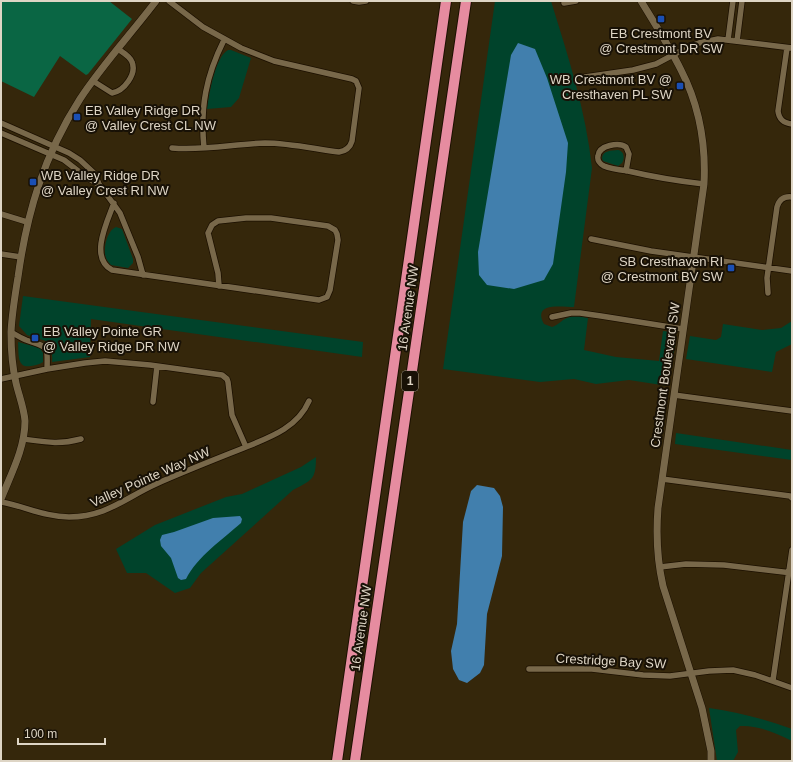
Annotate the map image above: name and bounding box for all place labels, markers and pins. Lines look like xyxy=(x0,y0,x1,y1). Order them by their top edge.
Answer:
marker: EB Crestmont BV @ Crestmont DR SW xyxy=(656,14,666,24)
place label: EB Crestmont BV @ Crestmont DR SW xyxy=(599,26,724,56)
place label: WB Crestmont BV @ Cresthaven PL SW xyxy=(550,72,673,102)
marker: WB Crestmont BV @ Cresthaven PL SW xyxy=(675,81,685,91)
place label: EB Valley Ridge DR @ Valley Crest CL NW xyxy=(85,103,217,133)
marker: EB Valley Ridge DR @ Valley Crest CL NW xyxy=(72,112,82,122)
place label: WB Valley Ridge DR @ Valley Crest RI NW xyxy=(41,168,170,198)
marker: WB Valley Ridge DR @ Valley Crest RI NW xyxy=(28,177,38,187)
place label: SB Cresthaven RI @ Crestmont BV SW xyxy=(601,254,724,284)
marker: SB Cresthaven RI @ Crestmont BV SW xyxy=(726,263,736,273)
place label: EB Valley Pointe GR @ Valley Ridge DR NW xyxy=(43,324,180,354)
marker: EB Valley Pointe GR @ Valley Ridge DR NW xyxy=(30,333,40,343)

